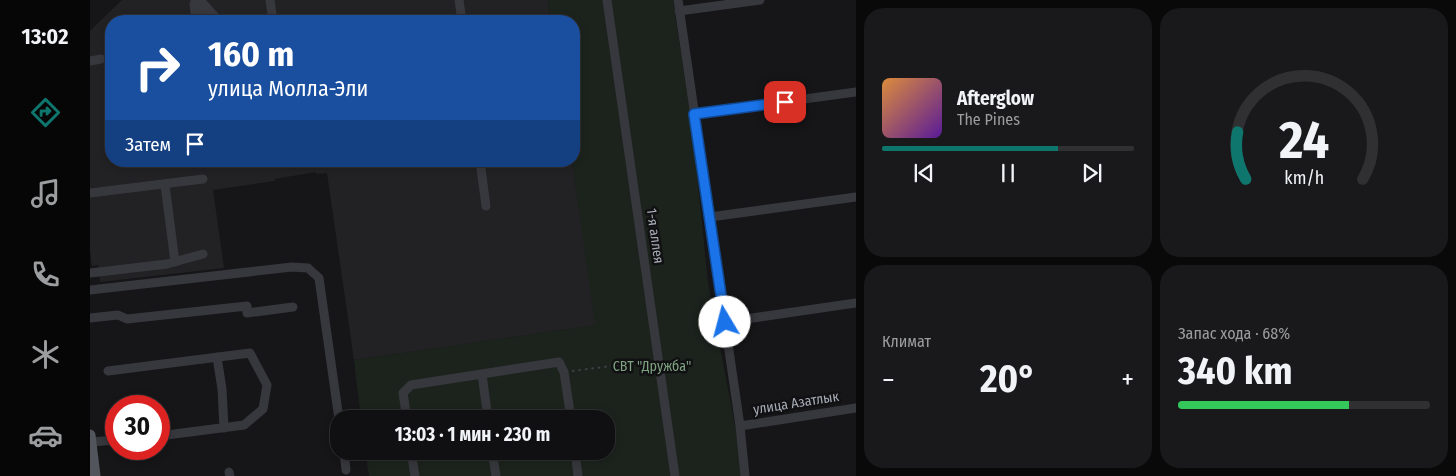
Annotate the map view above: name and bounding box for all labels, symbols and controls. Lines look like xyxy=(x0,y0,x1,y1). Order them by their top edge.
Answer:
text: 13:02 xyxy=(22,23,68,50)
text: 160 m xyxy=(208,33,294,75)
icon: right xyxy=(125,35,190,100)
text: улица Молла-Эли xyxy=(208,75,368,102)
pin xyxy=(764,81,806,123)
text: Afterglow xyxy=(957,87,1034,110)
icon: arrive xyxy=(771,88,799,116)
icon: directions xyxy=(28,95,63,130)
text: 24 xyxy=(1278,109,1329,172)
text: The Pines xyxy=(957,110,1020,129)
icon: arrive xyxy=(181,130,209,158)
text: Затем xyxy=(125,133,171,156)
icon: previous xyxy=(910,159,938,187)
icon: pause xyxy=(994,159,1022,187)
icon: next xyxy=(1078,159,1106,187)
text: km/h xyxy=(1284,167,1324,189)
icon: music xyxy=(28,176,63,211)
street label: 1-я аллея xyxy=(643,207,667,265)
icon: phone xyxy=(28,257,63,292)
position arrow xyxy=(698,295,750,347)
text: Запас хода · 68% xyxy=(1178,324,1290,343)
text: Климат xyxy=(882,332,931,351)
icon: climate xyxy=(28,337,63,372)
text: 340 km xyxy=(1178,348,1292,394)
text: 20° xyxy=(980,356,1036,402)
park label: СВТ "Дружба" xyxy=(613,358,691,375)
text: − xyxy=(882,363,895,396)
text: + xyxy=(1121,363,1134,396)
street label: улица Азатлык xyxy=(752,388,840,418)
speed limit sign: 30 xyxy=(105,395,170,460)
icon: car xyxy=(28,418,63,453)
text: 13:03 · 1 мин · 230 m xyxy=(395,423,550,446)

